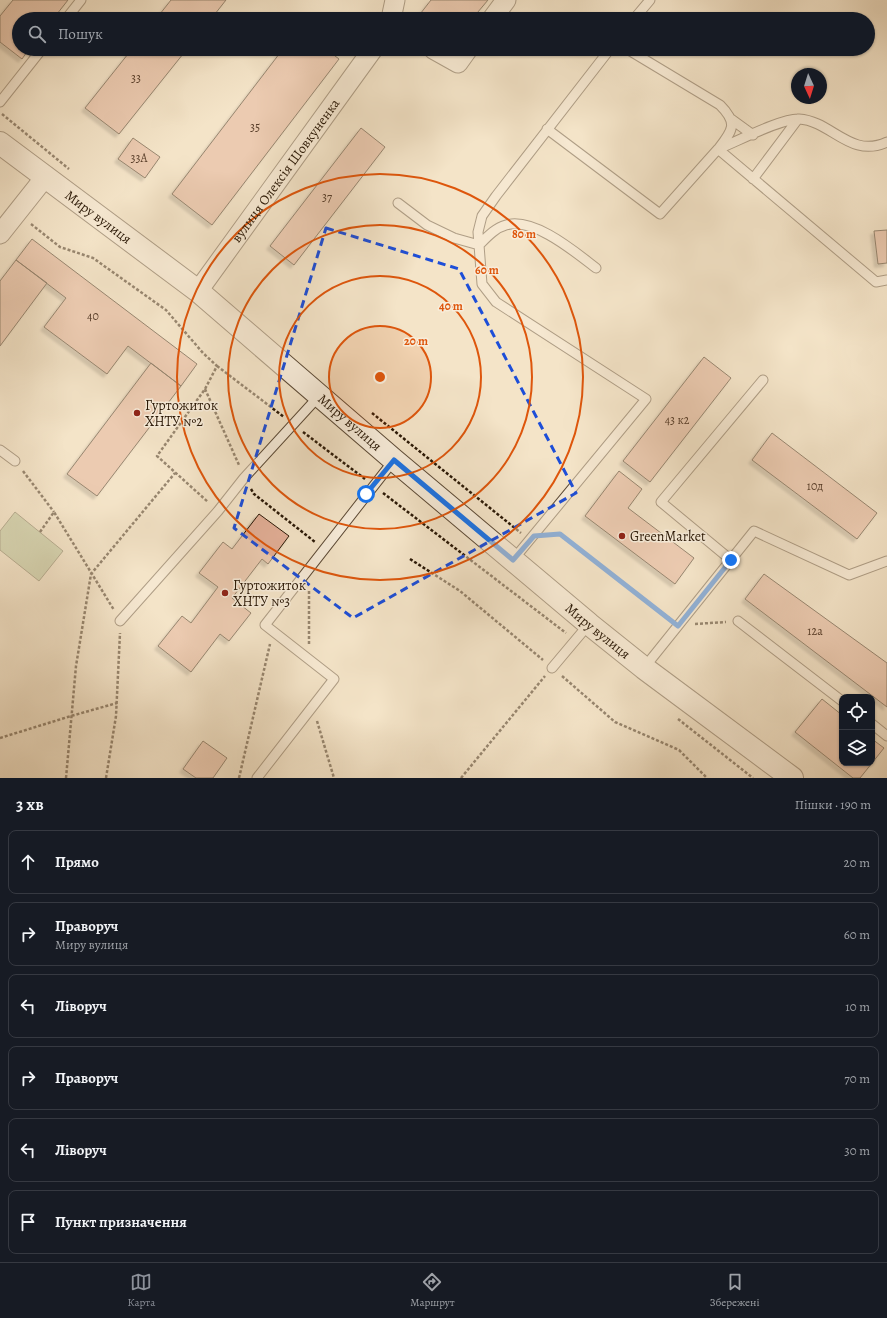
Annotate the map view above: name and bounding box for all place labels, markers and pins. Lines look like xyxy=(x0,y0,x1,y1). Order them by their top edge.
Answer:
centre of rings xyxy=(373,370,387,384)
place label: Гуртожиток ХНТУ №2 xyxy=(145,396,218,431)
marker: Гуртожиток ХНТУ №2 xyxy=(132,408,142,418)
place label: GreenMarket xyxy=(630,527,706,546)
marker: GreenMarket xyxy=(617,531,627,541)
place label: Гуртожиток ХНТУ №3 xyxy=(233,576,306,611)
marker: Гуртожиток ХНТУ №3 xyxy=(220,588,230,598)

